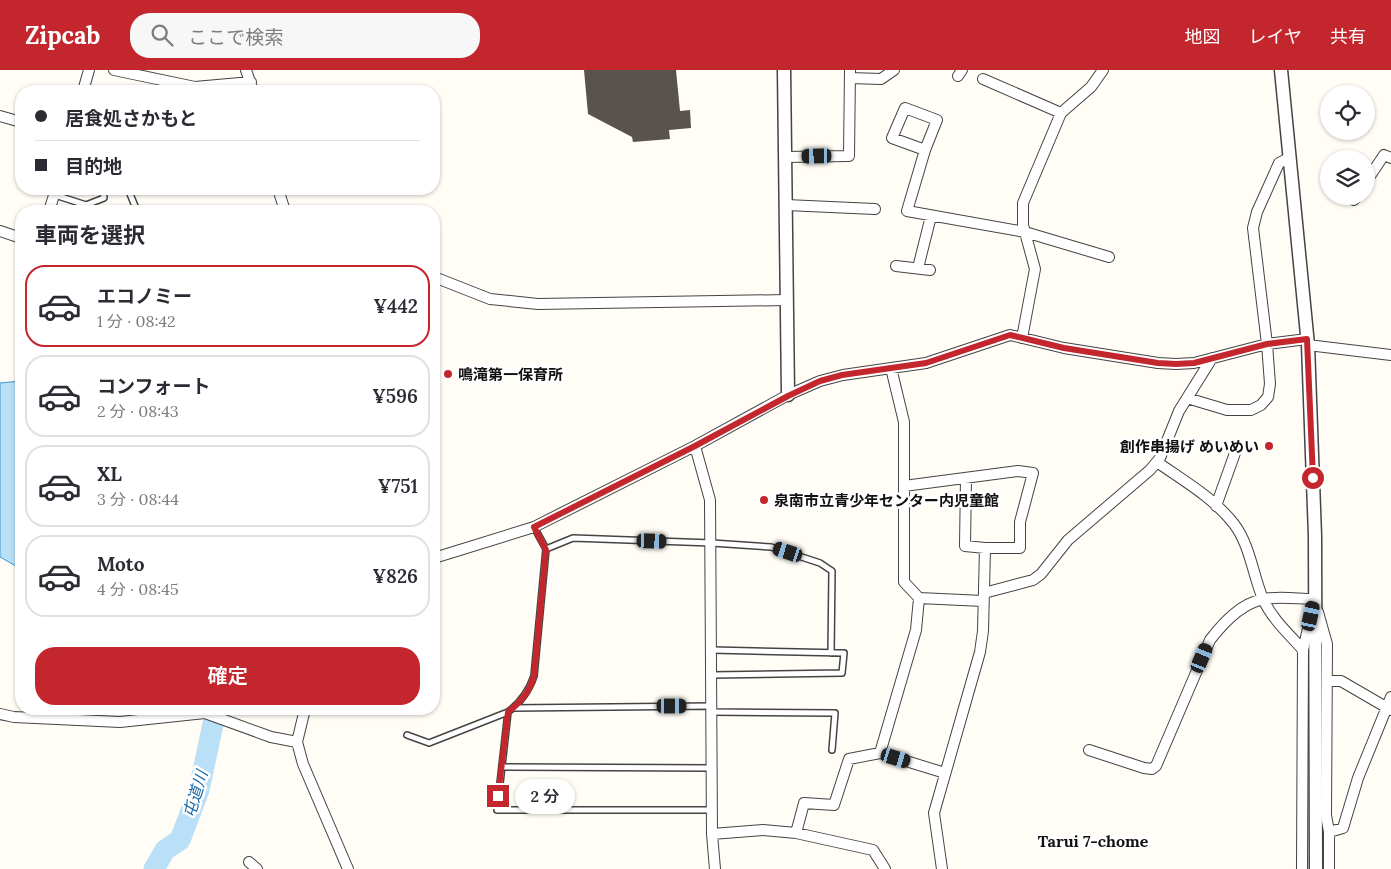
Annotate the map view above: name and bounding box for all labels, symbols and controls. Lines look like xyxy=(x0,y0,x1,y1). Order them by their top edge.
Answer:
search box xyxy=(130,13,480,58)
text: Zipcab xyxy=(25,20,100,51)
icon: search xyxy=(148,21,176,49)
text: ここで検索 xyxy=(188,25,283,49)
text: 地図 xyxy=(1185,25,1221,48)
text: レイヤ xyxy=(1249,25,1302,48)
text: 共有 xyxy=(1330,25,1366,48)
map controls xyxy=(1320,85,1375,205)
button: locate xyxy=(1320,85,1375,140)
text: 居食処さかもと xyxy=(65,106,198,130)
car xyxy=(801,148,832,164)
button: layers xyxy=(1320,150,1375,205)
text: 目的地 xyxy=(65,154,122,178)
text: 車両を選択 xyxy=(35,221,145,249)
icon: car xyxy=(37,284,82,329)
text: エコノミー xyxy=(97,284,192,308)
text: ¥442 xyxy=(373,294,418,318)
text: 1 分 · 08:42 xyxy=(97,311,176,331)
place label: 鳴滝第一保育所 xyxy=(458,365,563,384)
marker: 鳴滝第一保育所 xyxy=(442,368,454,380)
icon: car xyxy=(37,374,82,419)
text: コンフォート xyxy=(97,374,210,398)
text: ¥596 xyxy=(372,384,418,408)
text: 2 分 · 08:43 xyxy=(97,401,179,421)
place label: 創作串揚げ めいめい xyxy=(1120,437,1259,456)
marker: 創作串揚げ めいめい xyxy=(1263,440,1275,452)
text: XL xyxy=(97,462,122,486)
icon: car xyxy=(37,464,82,509)
route start xyxy=(1302,467,1324,489)
text: ¥751 xyxy=(378,474,418,498)
text: 3 分 · 08:44 xyxy=(97,489,179,509)
place label: 泉南市立青少年センター内児童館 xyxy=(774,491,999,510)
marker: 泉南市立青少年センター内児童館 xyxy=(758,494,770,506)
car xyxy=(636,533,667,549)
car xyxy=(771,540,804,564)
text: Moto xyxy=(97,552,144,576)
icon: car xyxy=(37,554,82,599)
text: ¥826 xyxy=(372,564,418,588)
text: 4 分 · 08:45 xyxy=(97,579,179,599)
car xyxy=(1300,600,1321,632)
car xyxy=(1189,641,1214,675)
button: 確定 xyxy=(35,647,420,705)
car xyxy=(657,699,687,714)
car xyxy=(879,746,912,770)
water label: 屯道川 xyxy=(178,766,212,820)
callout: 2 分 xyxy=(516,778,576,814)
route end xyxy=(487,785,509,807)
text: 2 分 xyxy=(531,786,559,806)
district label: Tarui 7-chome xyxy=(1038,831,1149,851)

